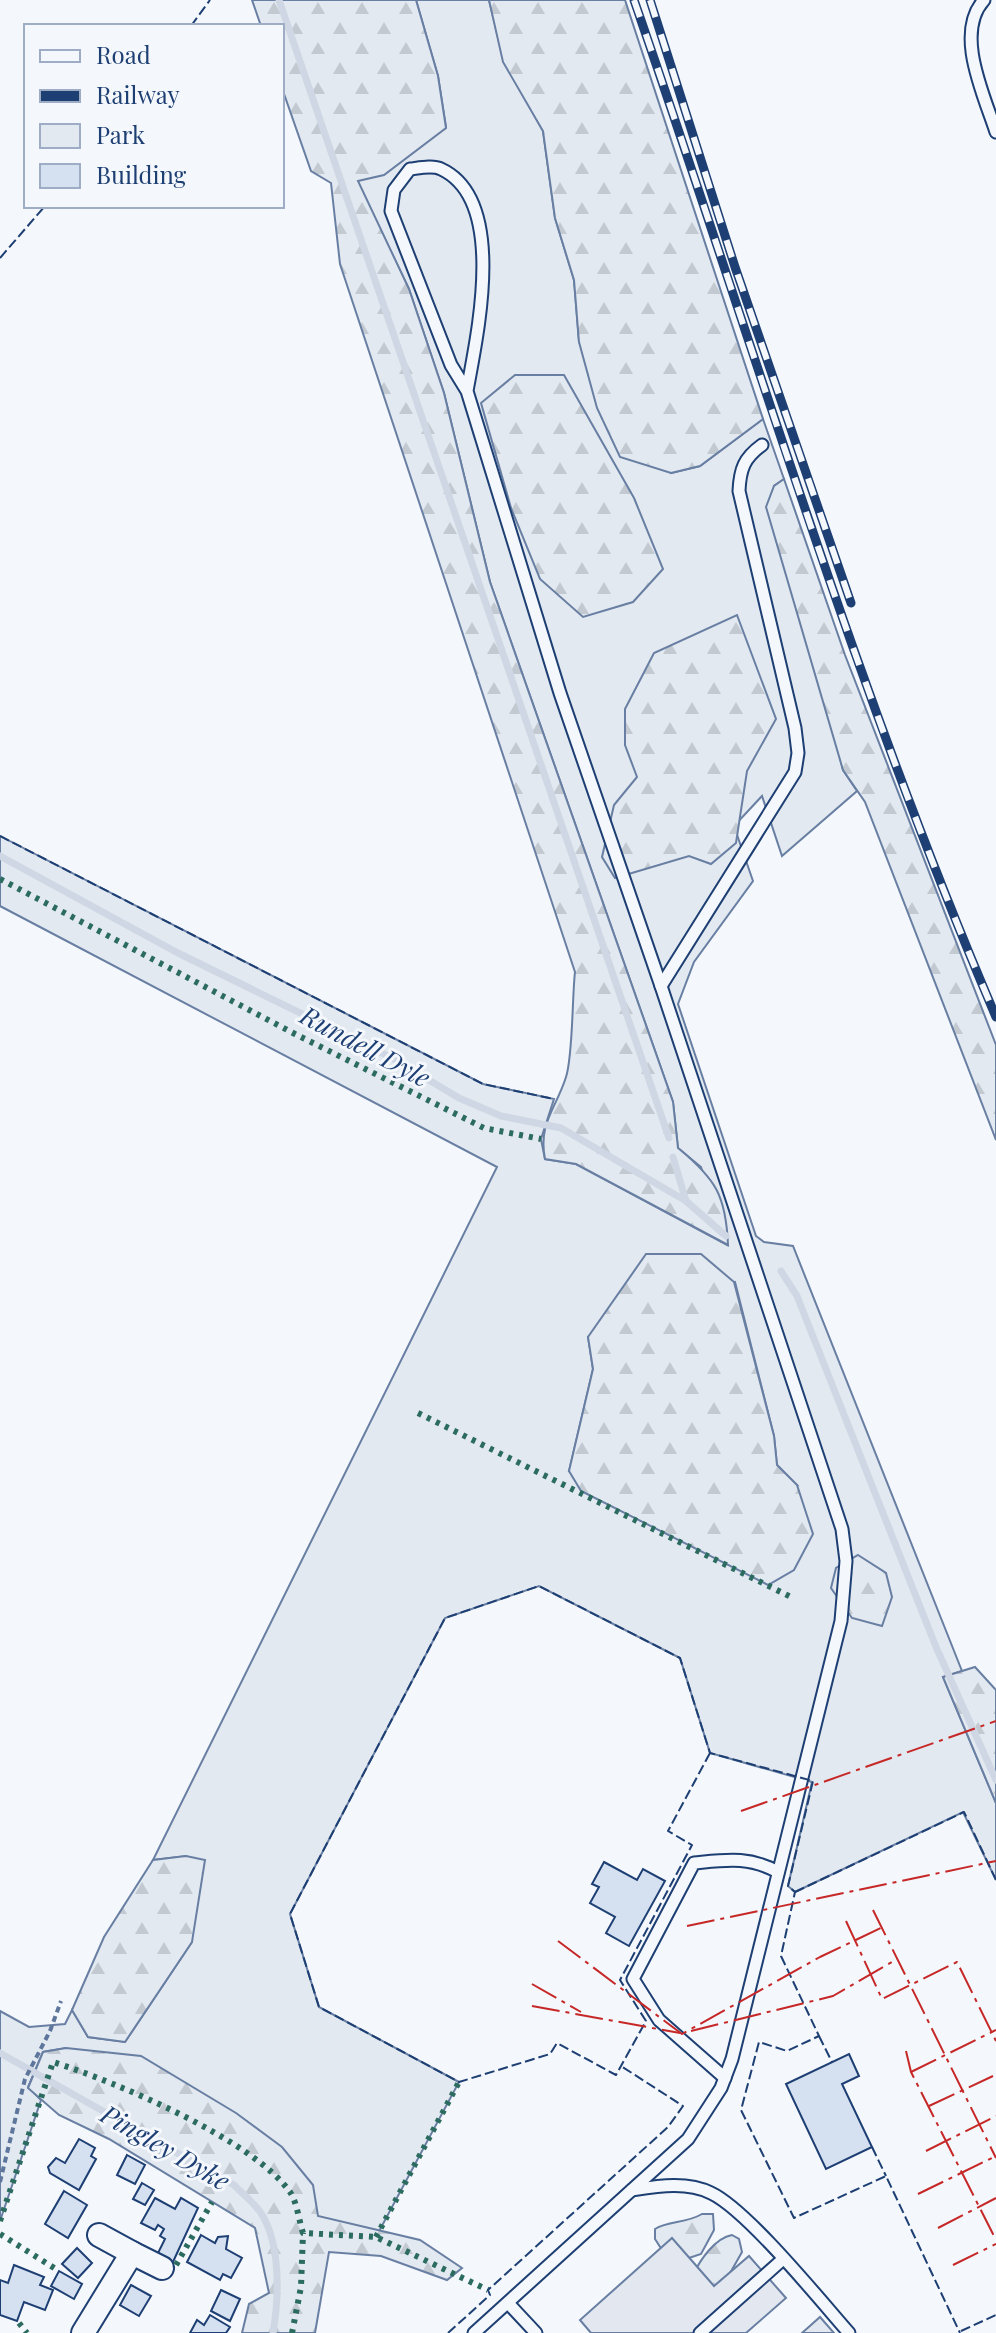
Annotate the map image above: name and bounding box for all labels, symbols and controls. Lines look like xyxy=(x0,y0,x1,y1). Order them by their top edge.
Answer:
legend xyxy=(24,24,284,208)
text: Road xyxy=(96,38,151,70)
text: Railway xyxy=(96,78,180,110)
text: Park xyxy=(96,118,146,150)
text: Building xyxy=(96,158,187,190)
water label: Rundell Dyle xyxy=(294,996,437,1094)
water label: Pingley Dyke xyxy=(94,2095,237,2198)

